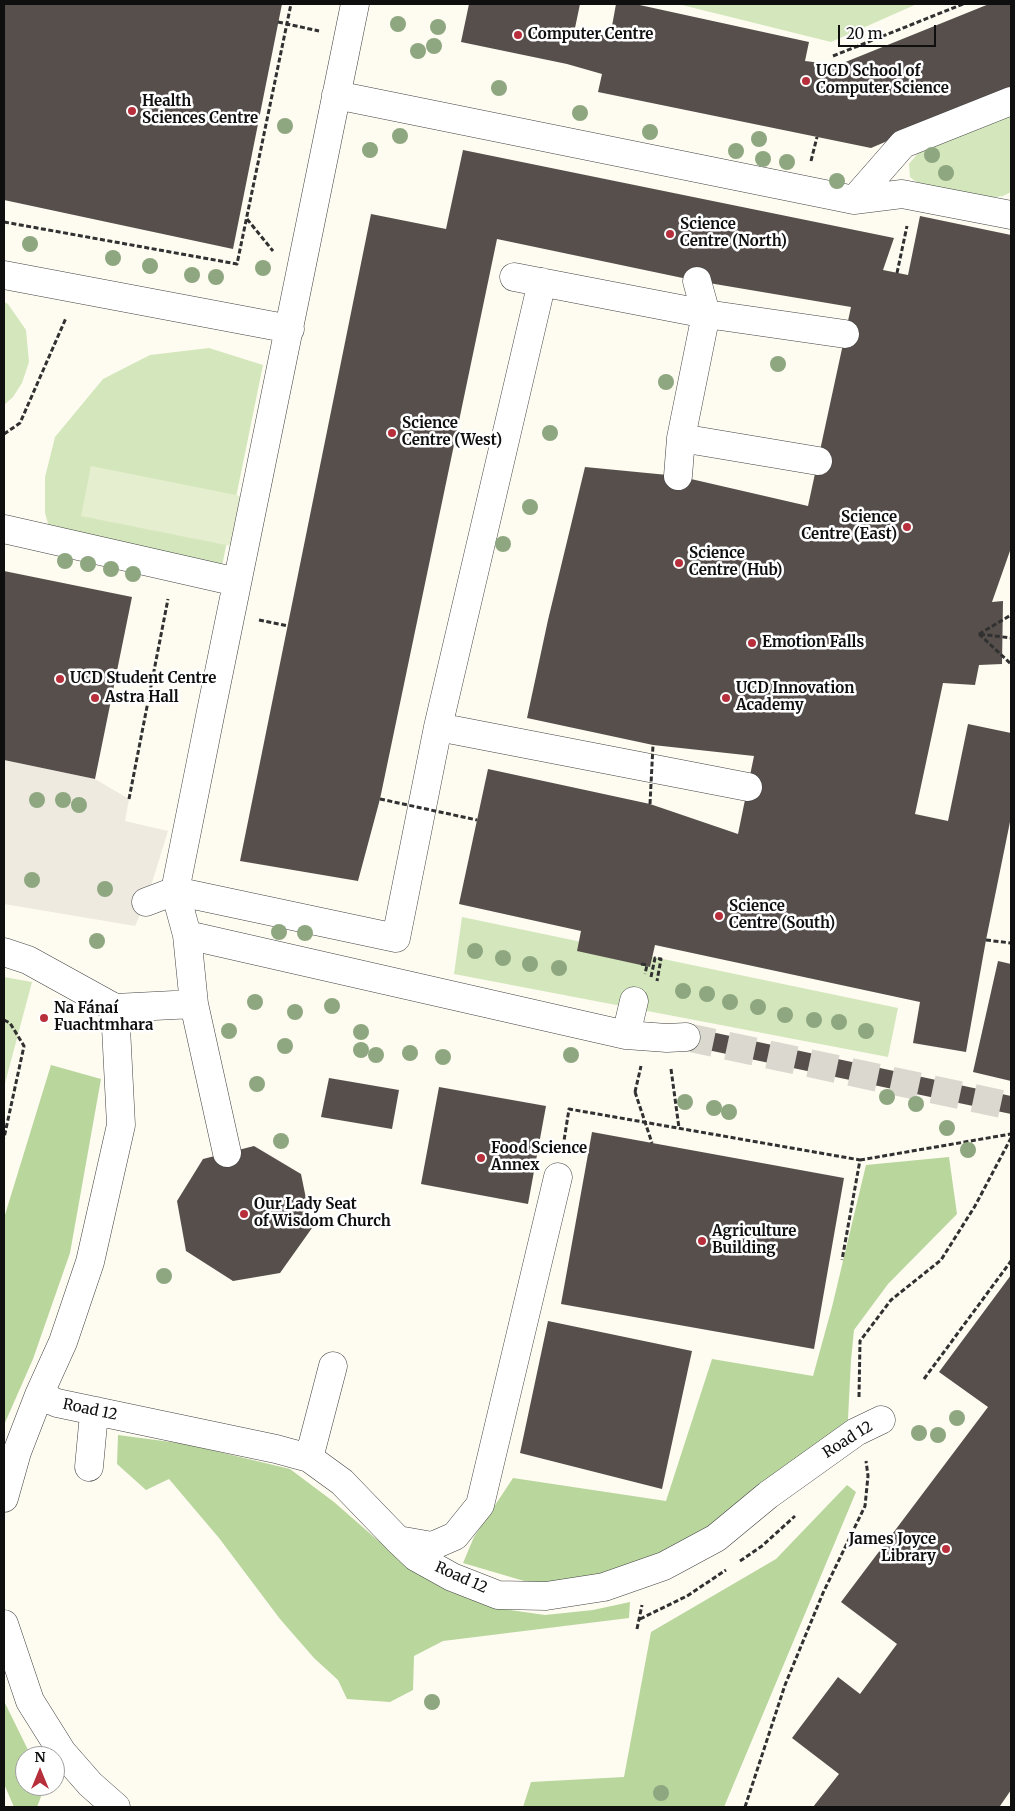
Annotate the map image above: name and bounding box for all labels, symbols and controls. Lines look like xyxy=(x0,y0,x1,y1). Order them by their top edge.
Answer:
scale bar xyxy=(840,15,938,47)
text: 20 m xyxy=(846,24,883,43)
place label: Computer Centre xyxy=(528,26,653,44)
marker: Computer Centre xyxy=(512,29,524,41)
place label: UCD School of Computer Science xyxy=(816,63,949,98)
marker: UCD School of Computer Science xyxy=(800,75,812,87)
place label: Health Sciences Centre xyxy=(142,93,258,128)
marker: Health Sciences Centre xyxy=(126,105,138,117)
place label: Science Centre (North) xyxy=(680,216,787,251)
marker: Science Centre (North) xyxy=(664,228,676,240)
place label: Science Centre (West) xyxy=(402,415,502,450)
marker: Science Centre (West) xyxy=(386,427,398,439)
place label: Science Centre (East) xyxy=(801,509,897,544)
marker: Science Centre (East) xyxy=(901,521,913,533)
place label: Science Centre (Hub) xyxy=(689,545,782,580)
marker: Science Centre (Hub) xyxy=(673,557,685,569)
place label: Emotion Falls xyxy=(762,634,864,652)
marker: Emotion Falls xyxy=(746,637,758,649)
place label: UCD Student Centre xyxy=(70,670,216,688)
marker: UCD Student Centre xyxy=(54,673,66,685)
place label: UCD Innovation Academy xyxy=(736,680,854,715)
place label: Astra Hall xyxy=(105,689,179,707)
marker: Astra Hall xyxy=(89,692,101,704)
marker: UCD Innovation Academy xyxy=(720,692,732,704)
place label: Science Centre (South) xyxy=(729,898,835,933)
marker: Science Centre (South) xyxy=(713,910,725,922)
place label: Na Fánaí Fuachtmhara xyxy=(54,1000,153,1035)
marker: Na Fánaí Fuachtmhara xyxy=(38,1012,50,1024)
place label: Food Science Annex xyxy=(491,1140,587,1175)
marker: Food Science Annex xyxy=(475,1152,487,1164)
place label: Our Lady Seat of Wisdom Church xyxy=(254,1196,391,1231)
marker: Our Lady Seat of Wisdom Church xyxy=(238,1208,250,1220)
place label: Agriculture Building xyxy=(712,1223,796,1258)
marker: Agriculture Building xyxy=(696,1235,708,1247)
street label: Road 12 xyxy=(61,1395,119,1425)
street label: Road 12 xyxy=(820,1418,876,1462)
place label: James Joyce Library xyxy=(849,1531,936,1566)
marker: James Joyce Library xyxy=(940,1543,952,1555)
street label: Road 12 xyxy=(432,1558,490,1598)
north arrow xyxy=(15,1746,65,1796)
text: N xyxy=(34,1748,46,1766)

